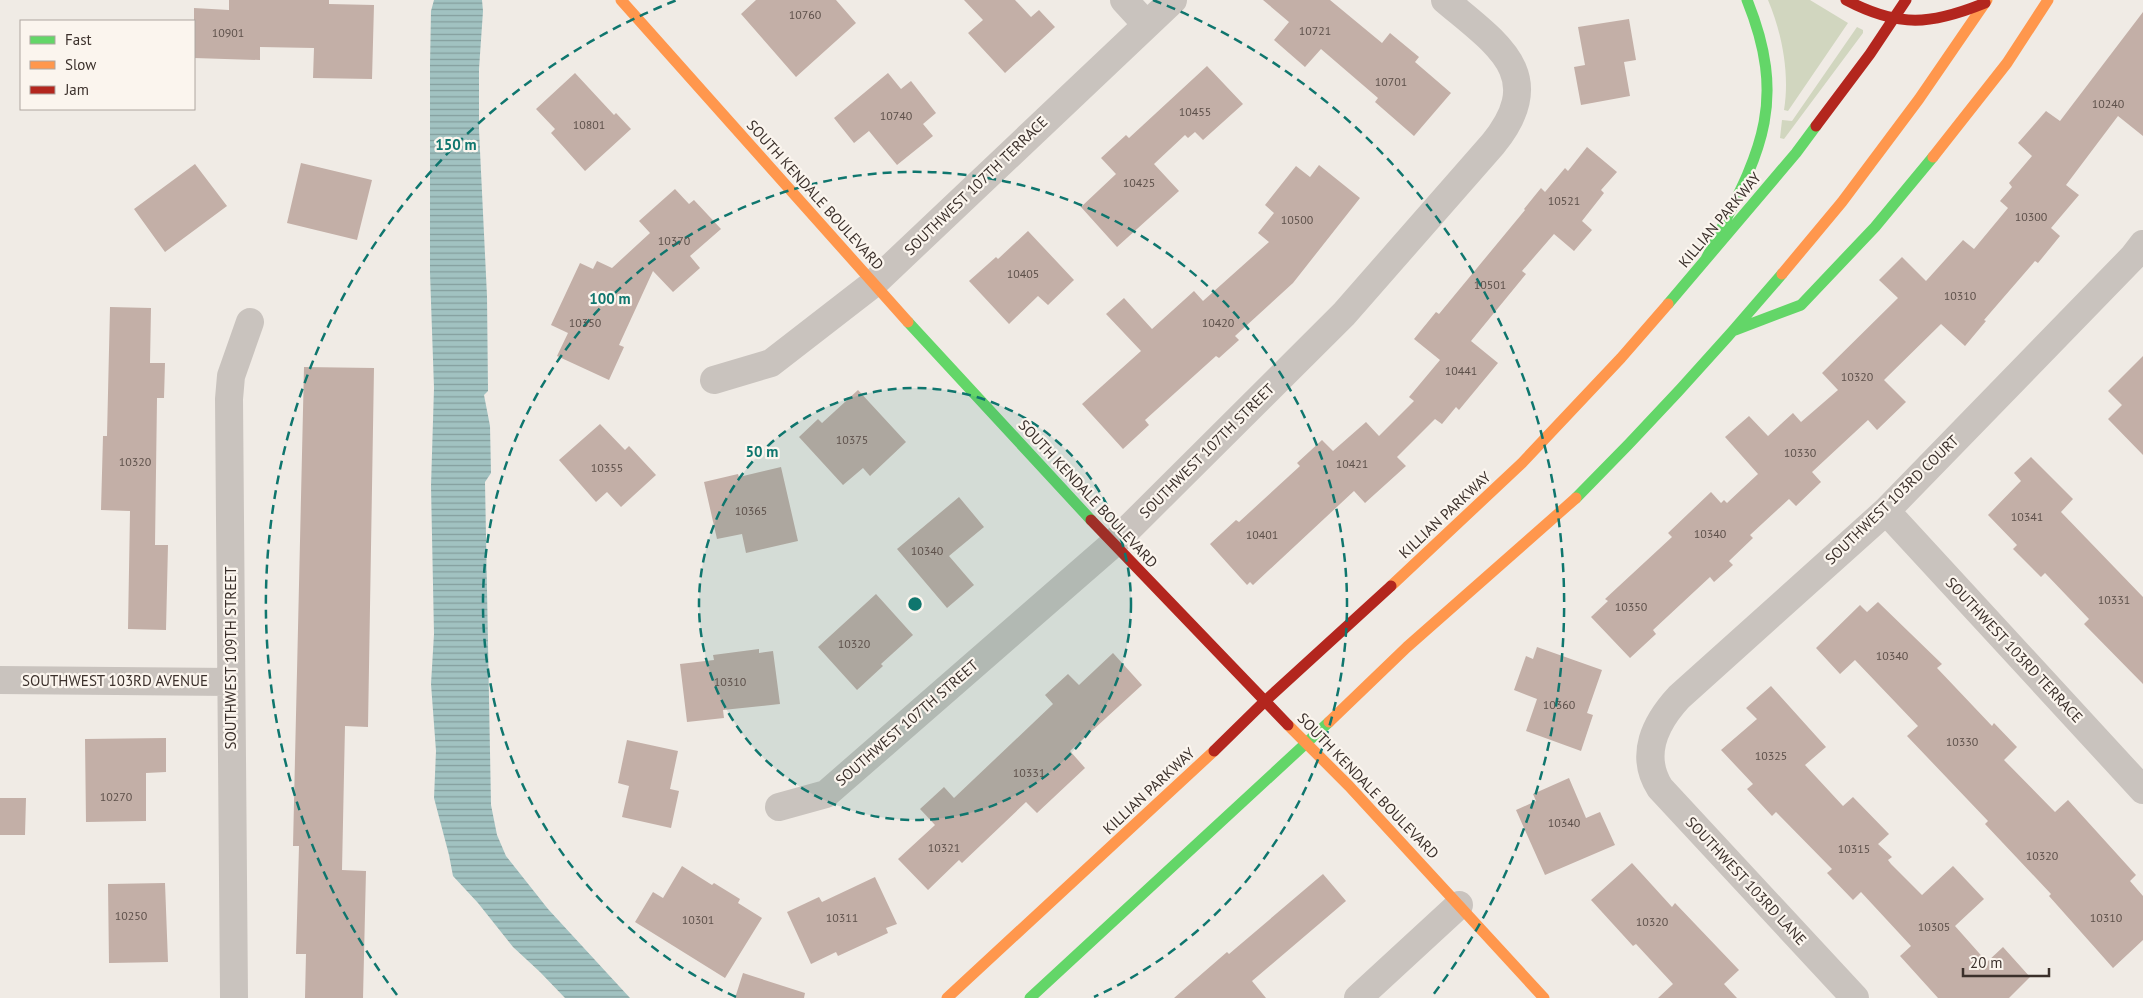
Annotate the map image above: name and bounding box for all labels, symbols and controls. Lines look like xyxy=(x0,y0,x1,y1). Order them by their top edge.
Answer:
house number: 10760 xyxy=(789,7,822,22)
legend xyxy=(20,20,195,110)
house number: 10721 xyxy=(1299,23,1331,38)
house number: 10901 xyxy=(212,25,244,40)
text: Fast xyxy=(65,30,92,49)
text: Slow xyxy=(65,55,96,74)
house number: 10701 xyxy=(1375,74,1407,89)
text: Jam xyxy=(64,80,89,99)
house number: 10240 xyxy=(2092,96,2125,111)
house number: 10455 xyxy=(1179,104,1211,119)
house number: 10740 xyxy=(880,108,913,123)
street label: SOUTHWEST 107TH TERRACE xyxy=(900,112,1051,259)
street label: SOUTH KENDALE BOULEVARD xyxy=(743,116,888,274)
house number: 10801 xyxy=(573,117,605,132)
text: 150 m xyxy=(435,135,477,154)
street label: KILLIAN PARKWAY xyxy=(1674,168,1765,271)
house number: 10425 xyxy=(1123,175,1155,190)
house number: 10521 xyxy=(1548,193,1580,208)
house number: 10300 xyxy=(2015,209,2048,224)
house number: 10500 xyxy=(1281,212,1314,227)
house number: 10370 xyxy=(658,233,691,248)
house number: 10405 xyxy=(1007,266,1039,281)
house number: 10501 xyxy=(1474,277,1506,292)
house number: 10310 xyxy=(1944,288,1977,303)
text: 100 m xyxy=(589,289,631,308)
house number: 10350 xyxy=(569,315,602,330)
house number: 10420 xyxy=(1202,315,1235,330)
house number: 10441 xyxy=(1445,363,1477,378)
house number: 10320 xyxy=(1841,369,1874,384)
street label: SOUTHWEST 107TH STREET xyxy=(1135,379,1279,522)
street label: SOUTH KENDALE BOULEVARD xyxy=(1015,416,1162,572)
street label: SOUTHWEST 103RD COURT xyxy=(1821,430,1963,568)
house number: 10375 xyxy=(836,432,868,447)
text: 50 m xyxy=(746,442,778,461)
house number: 10330 xyxy=(1784,445,1817,460)
house number: 10320 xyxy=(119,454,152,469)
house number: 10421 xyxy=(1336,456,1368,471)
house number: 10355 xyxy=(591,460,623,475)
street label: KILLIAN PARKWAY xyxy=(1395,467,1495,562)
house number: 10365 xyxy=(735,503,767,518)
house number: 10341 xyxy=(2011,509,2043,524)
house number: 10340 xyxy=(1694,526,1727,541)
house number: 10401 xyxy=(1246,527,1278,542)
house number: 10340 xyxy=(911,543,944,558)
street label: SOUTHWEST 109TH STREET xyxy=(221,566,240,750)
street label: SOUTHWEST 103RD TERRACE xyxy=(1942,573,2087,726)
house number: 10331 xyxy=(2098,592,2130,607)
centre of rings xyxy=(906,595,924,613)
house number: 10350 xyxy=(1615,599,1648,614)
house number: 10320 xyxy=(838,636,871,651)
house number: 10340 xyxy=(1876,648,1909,663)
street label: SOUTHWEST 107TH STREET xyxy=(831,655,983,790)
street label: SOUTHWEST 103RD AVENUE xyxy=(22,671,208,690)
house number: 10310 xyxy=(714,674,747,689)
house number: 10360 xyxy=(1543,697,1576,712)
street label: SOUTH KENDALE BOULEVARD xyxy=(1294,709,1443,863)
house number: 10330 xyxy=(1946,734,1979,749)
street label: KILLIAN PARKWAY xyxy=(1099,743,1199,838)
house number: 10325 xyxy=(1755,748,1787,763)
house number: 10331 xyxy=(1013,765,1045,780)
house number: 10270 xyxy=(100,789,133,804)
street label: SOUTHWEST 103RD LANE xyxy=(1682,813,1811,949)
house number: 10340 xyxy=(1548,815,1581,830)
house number: 10321 xyxy=(928,840,960,855)
house number: 10315 xyxy=(1838,841,1870,856)
house number: 10320 xyxy=(2026,848,2059,863)
house number: 10250 xyxy=(115,908,148,923)
house number: 10311 xyxy=(826,910,858,925)
house number: 10310 xyxy=(2090,910,2123,925)
house number: 10301 xyxy=(682,912,714,927)
house number: 10320 xyxy=(1636,914,1669,929)
house number: 10305 xyxy=(1918,919,1950,934)
scale bar xyxy=(1963,946,2049,978)
text: 20 m xyxy=(1970,953,2003,972)

